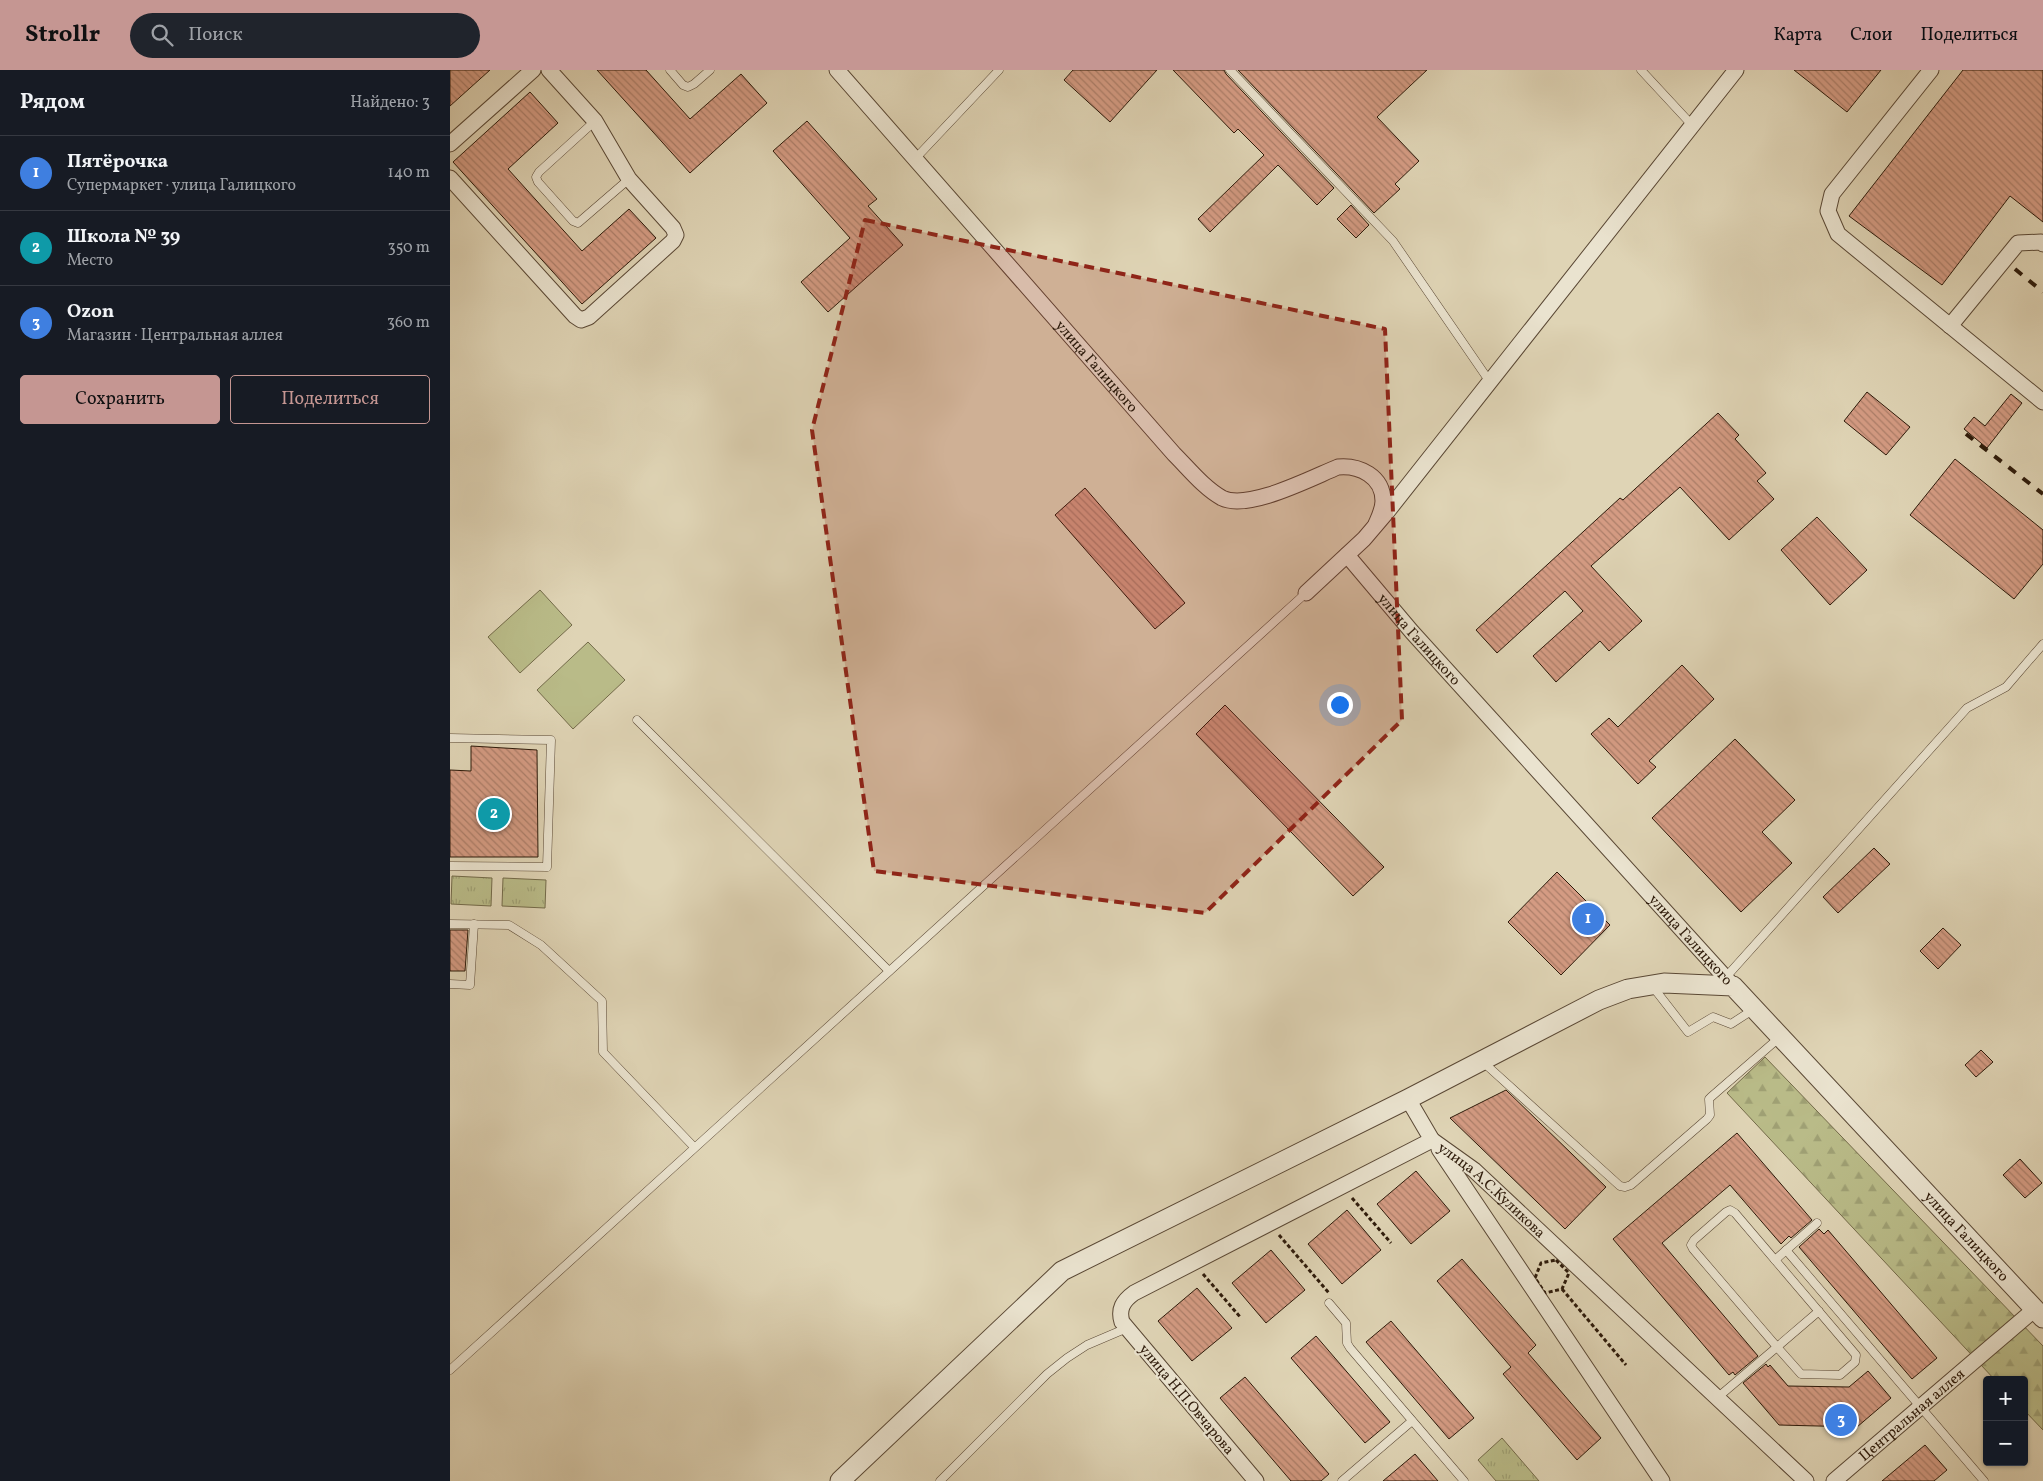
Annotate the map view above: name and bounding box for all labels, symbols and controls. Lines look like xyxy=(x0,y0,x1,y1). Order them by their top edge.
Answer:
search box xyxy=(130,13,480,58)
text: Strollr xyxy=(25,18,100,52)
icon: search xyxy=(148,21,176,49)
text: Поиск xyxy=(188,22,243,48)
text: Карта xyxy=(1774,23,1822,48)
text: Слои xyxy=(1850,23,1892,48)
text: Поделиться xyxy=(1920,23,2018,48)
text: Рядом xyxy=(20,88,85,117)
text: Найдено: 3 xyxy=(350,92,430,114)
text: Пятёрочка xyxy=(67,149,168,175)
text: 1 xyxy=(33,162,39,184)
text: 140 m xyxy=(388,162,430,184)
text: Супермаркет · улица Галицкого xyxy=(67,175,296,197)
text: Школа № 39 xyxy=(67,224,180,250)
text: 2 xyxy=(32,237,40,259)
text: 350 m xyxy=(387,237,430,259)
text: Место xyxy=(67,250,113,272)
text: Ozon xyxy=(67,299,114,325)
text: 3 xyxy=(32,312,40,334)
text: 360 m xyxy=(387,312,430,334)
street label: улица Галицкого xyxy=(1049,316,1142,418)
text: Магазин · Центральная аллея xyxy=(67,325,283,347)
button: Сохранить xyxy=(20,375,220,424)
button: Поделиться xyxy=(230,375,430,424)
street label: улица Галицкого xyxy=(1372,589,1465,691)
your location xyxy=(1327,692,1353,718)
pin: 2 xyxy=(478,795,510,833)
street label: улица Галицкого xyxy=(1643,890,1737,991)
pin: 1 xyxy=(1572,900,1604,938)
street label: улица А.С.Куликова xyxy=(1433,1138,1549,1244)
street label: улица Галицкого xyxy=(1918,1187,2013,1287)
street label: улица Н.П.Овчарова xyxy=(1133,1340,1239,1460)
street label: Центральная аллея xyxy=(1855,1364,1970,1467)
map controls xyxy=(1983,1376,2028,1466)
button: + xyxy=(1983,1376,2028,1421)
pin: 3 xyxy=(1825,1401,1857,1439)
button: − xyxy=(1983,1421,2028,1466)

